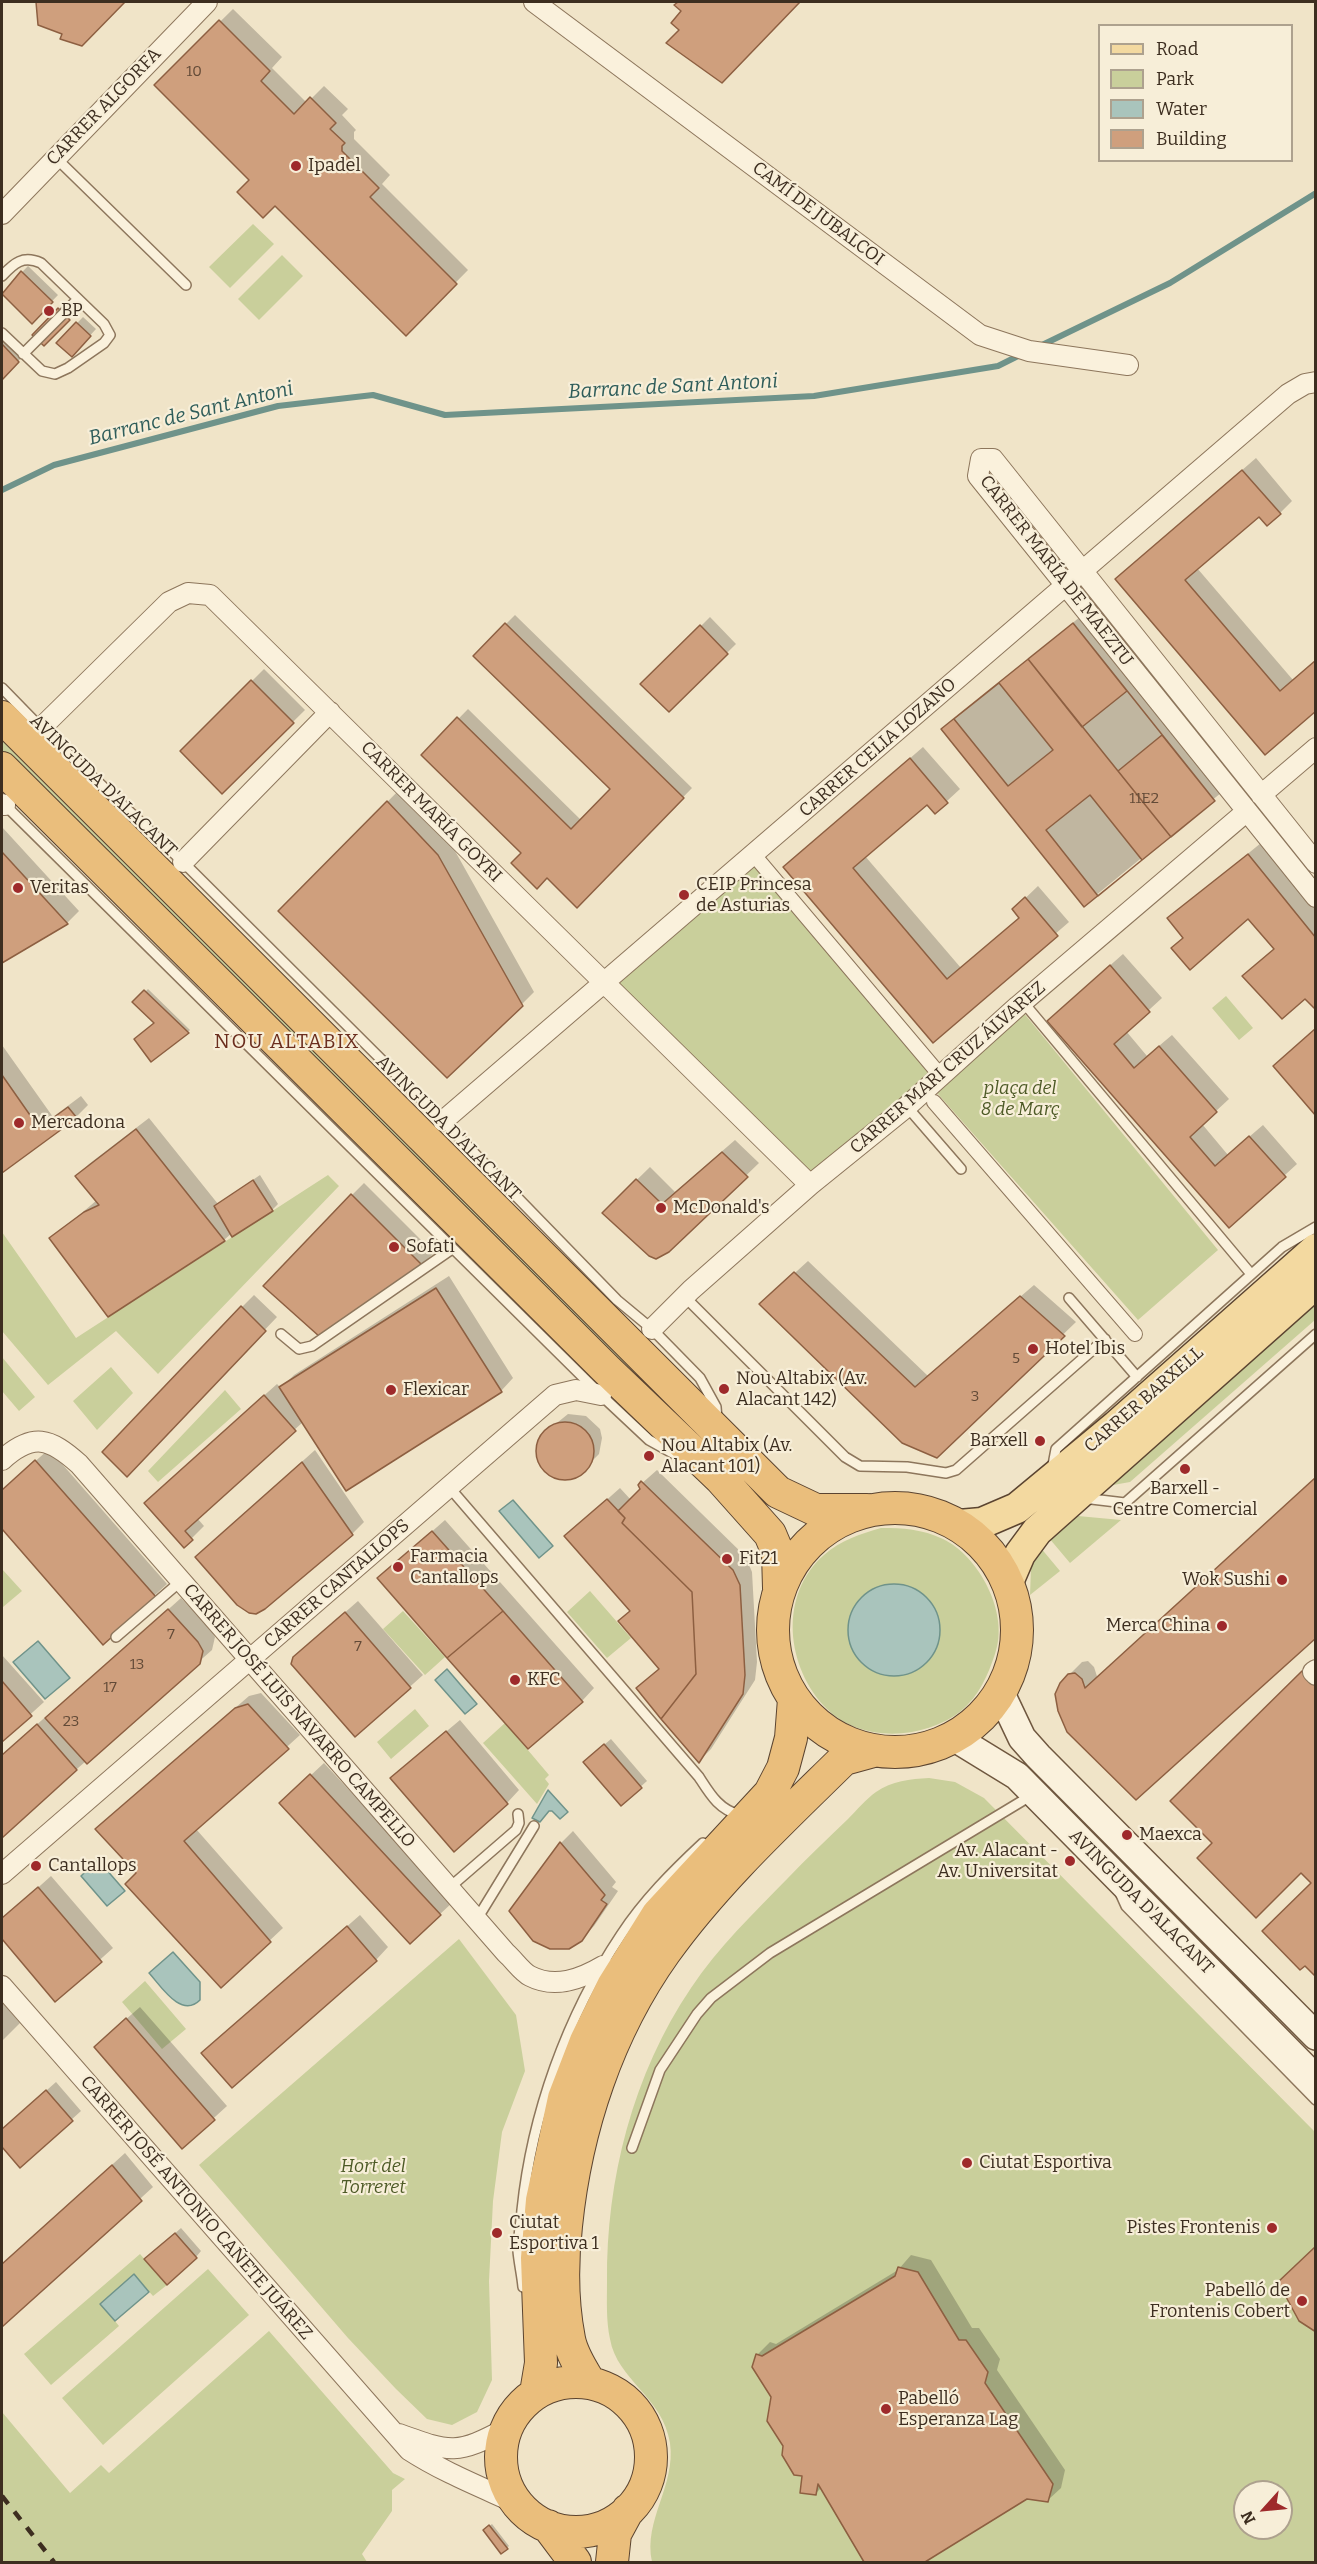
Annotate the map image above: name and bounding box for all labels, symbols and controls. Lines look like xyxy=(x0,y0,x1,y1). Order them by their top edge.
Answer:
legend xyxy=(1098,24,1293,162)
text: Road xyxy=(1156,38,1198,60)
street label: CARRER ALGORFA xyxy=(42,44,166,170)
house number: 10 xyxy=(186,63,202,81)
text: Park xyxy=(1156,68,1194,90)
text: Water xyxy=(1156,98,1207,120)
text: Building xyxy=(1156,128,1227,150)
place label: Ipadel xyxy=(308,155,361,177)
street label: CAMÍ DE JUBALCOI xyxy=(748,157,888,271)
marker: Ipadel xyxy=(289,159,303,173)
place label: BP xyxy=(61,300,83,322)
marker: BP xyxy=(42,304,56,318)
water label: Barranc de Sant Antoni xyxy=(568,370,778,404)
water label: Barranc de Sant Antoni xyxy=(86,377,296,451)
street label: CARRER MARÍA DE MAEZTU xyxy=(975,471,1137,671)
street label: CARRER CELIA LOZANO xyxy=(795,674,961,822)
street label: AVINGUDA D'ALACANT xyxy=(25,710,181,862)
street label: CARRER MARÍA GOYRI xyxy=(356,737,506,887)
house number: 11E2 xyxy=(1129,790,1159,808)
place label: CEIP Princesa de Asturias xyxy=(696,874,812,916)
place label: Veritas xyxy=(30,877,89,899)
marker: Veritas xyxy=(11,881,25,895)
marker: CEIP Princesa de Asturias xyxy=(677,888,691,902)
street label: CARRER MARI CRUZ ÁLVAREZ xyxy=(846,977,1050,1159)
district label: NOU ALTABIX xyxy=(214,1030,360,1054)
street label: AVINGUDA D'ALACANT xyxy=(371,1051,525,1205)
park label: plaça del 8 de Març xyxy=(981,1078,1059,1120)
place label: Mercadona xyxy=(31,1112,125,1134)
marker: Mercadona xyxy=(12,1116,26,1130)
place label: McDonald's xyxy=(673,1197,770,1219)
marker: McDonald's xyxy=(654,1201,668,1215)
place label: Sofati xyxy=(406,1236,455,1258)
marker: Sofati xyxy=(387,1240,401,1254)
place label: Hotel Ibis xyxy=(1045,1338,1125,1360)
marker: Hotel Ibis xyxy=(1026,1342,1040,1356)
street label: CARRER BARXELL xyxy=(1080,1342,1208,1458)
house number: 5 xyxy=(1012,1350,1020,1368)
place label: Nou Altabix (Av. Alacant 142) xyxy=(736,1368,867,1410)
place label: Flexicar xyxy=(403,1379,469,1401)
marker: Nou Altabix (Av. Alacant 142) xyxy=(717,1382,731,1396)
marker: Flexicar xyxy=(384,1383,398,1397)
house number: 3 xyxy=(971,1388,979,1406)
place label: Barxell xyxy=(970,1430,1028,1452)
marker: Barxell xyxy=(1033,1434,1047,1448)
place label: Nou Altabix (Av. Alacant 101) xyxy=(661,1435,792,1478)
marker: Nou Altabix (Av. Alacant 101) xyxy=(642,1449,656,1463)
marker: Barxell - Centre Comercial xyxy=(1178,1462,1192,1476)
place label: Barxell - Centre Comercial xyxy=(1112,1478,1258,1520)
street label: CARRER CANTALLOPS xyxy=(260,1515,414,1653)
place label: Farmacia Cantallops xyxy=(410,1546,499,1588)
place label: Fit21 xyxy=(739,1548,778,1570)
marker: Fit21 xyxy=(720,1552,734,1566)
marker: Farmacia Cantallops xyxy=(391,1560,405,1574)
place label: Wok Sushi xyxy=(1182,1569,1270,1591)
marker: Wok Sushi xyxy=(1275,1573,1289,1587)
street label: CARRER JOSÉ LUIS NAVARRO CAMPELLO xyxy=(178,1580,420,1852)
place label: Merca China xyxy=(1106,1615,1210,1637)
marker: Merca China xyxy=(1215,1619,1229,1633)
house number: 7 xyxy=(167,1626,175,1644)
house number: 7 xyxy=(354,1638,362,1656)
house number: 13 xyxy=(130,1656,144,1674)
place label: KFC xyxy=(527,1669,560,1691)
marker: KFC xyxy=(508,1673,522,1687)
house number: 17 xyxy=(103,1679,117,1697)
house number: 23 xyxy=(63,1713,79,1731)
place label: Maexca xyxy=(1139,1824,1202,1846)
street label: AVINGUDA D'ALACANT xyxy=(1064,1825,1218,1979)
marker: Maexca xyxy=(1120,1828,1134,1842)
place label: Av. Alacant - Av. Universitat xyxy=(937,1840,1058,1882)
marker: Av. Alacant - Av. Universitat xyxy=(1063,1854,1077,1868)
place label: Cantallops xyxy=(48,1855,137,1877)
marker: Cantallops xyxy=(29,1859,43,1873)
street label: CARRER JOSÉ ANTONIO CAÑETE JUÁREZ xyxy=(75,2072,317,2344)
place label: Ciutat Esportiva xyxy=(979,2152,1112,2174)
park label: Hort del Torreret xyxy=(340,2156,406,2198)
marker: Ciutat Esportiva xyxy=(960,2156,974,2170)
place label: Ciutat Esportiva 1 xyxy=(509,2212,599,2254)
place label: Pistes Frontenis xyxy=(1127,2217,1260,2239)
marker: Pistes Frontenis xyxy=(1265,2221,1279,2235)
marker: Ciutat Esportiva 1 xyxy=(490,2226,504,2240)
place label: Pabelló de Frontenis Cobert xyxy=(1150,2280,1290,2322)
marker: Pabelló de Frontenis Cobert xyxy=(1295,2294,1309,2308)
place label: Pabelló Esperanza Lag xyxy=(898,2388,1018,2430)
marker: Pabelló Esperanza Lag xyxy=(879,2402,893,2416)
north arrow xyxy=(1233,2480,1293,2540)
text: N xyxy=(1237,2508,1260,2527)

